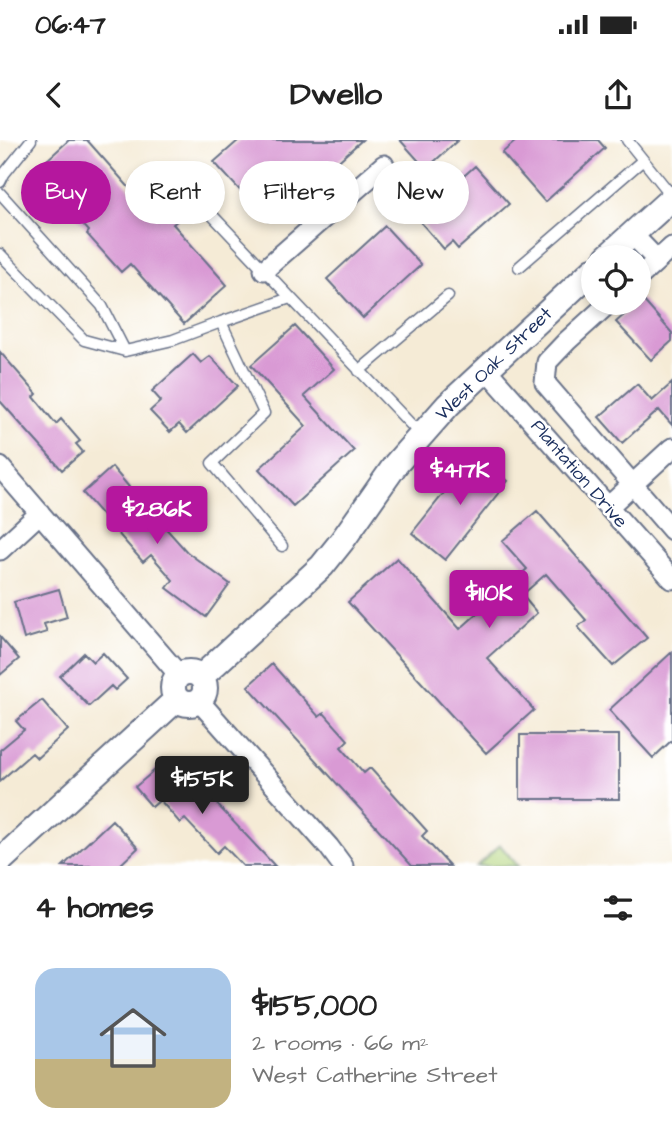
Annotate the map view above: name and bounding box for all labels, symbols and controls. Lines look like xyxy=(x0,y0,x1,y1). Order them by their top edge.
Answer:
text: 06:47 xyxy=(35,7,106,43)
text: Dwello xyxy=(290,72,382,117)
icon: back xyxy=(35,76,73,114)
icon: share xyxy=(599,76,637,114)
chip: Buy xyxy=(21,161,111,224)
chip: Rent xyxy=(125,161,225,224)
chip: Filters xyxy=(239,161,359,224)
chip: New xyxy=(373,161,469,224)
map controls xyxy=(581,245,651,315)
button: locate xyxy=(581,245,651,315)
street label: West Oak Street xyxy=(429,301,559,427)
street label: Plantation Drive xyxy=(524,414,634,534)
pin: $417K xyxy=(411,448,509,507)
text: $417K xyxy=(430,454,490,486)
pin: $286K xyxy=(108,486,206,546)
text: $286K xyxy=(122,493,192,525)
pin: $110K xyxy=(440,570,538,630)
text: $110K xyxy=(465,577,513,609)
pin: $155K xyxy=(153,756,251,816)
text: $155K xyxy=(171,763,233,795)
text: 4 homes xyxy=(35,887,154,929)
icon: filters xyxy=(599,889,637,927)
text: $155,000 xyxy=(252,985,377,1027)
icon: home xyxy=(91,996,175,1080)
text: 2 rooms · 66 m² xyxy=(252,1027,429,1059)
text: West Catherine Street xyxy=(252,1059,498,1091)

